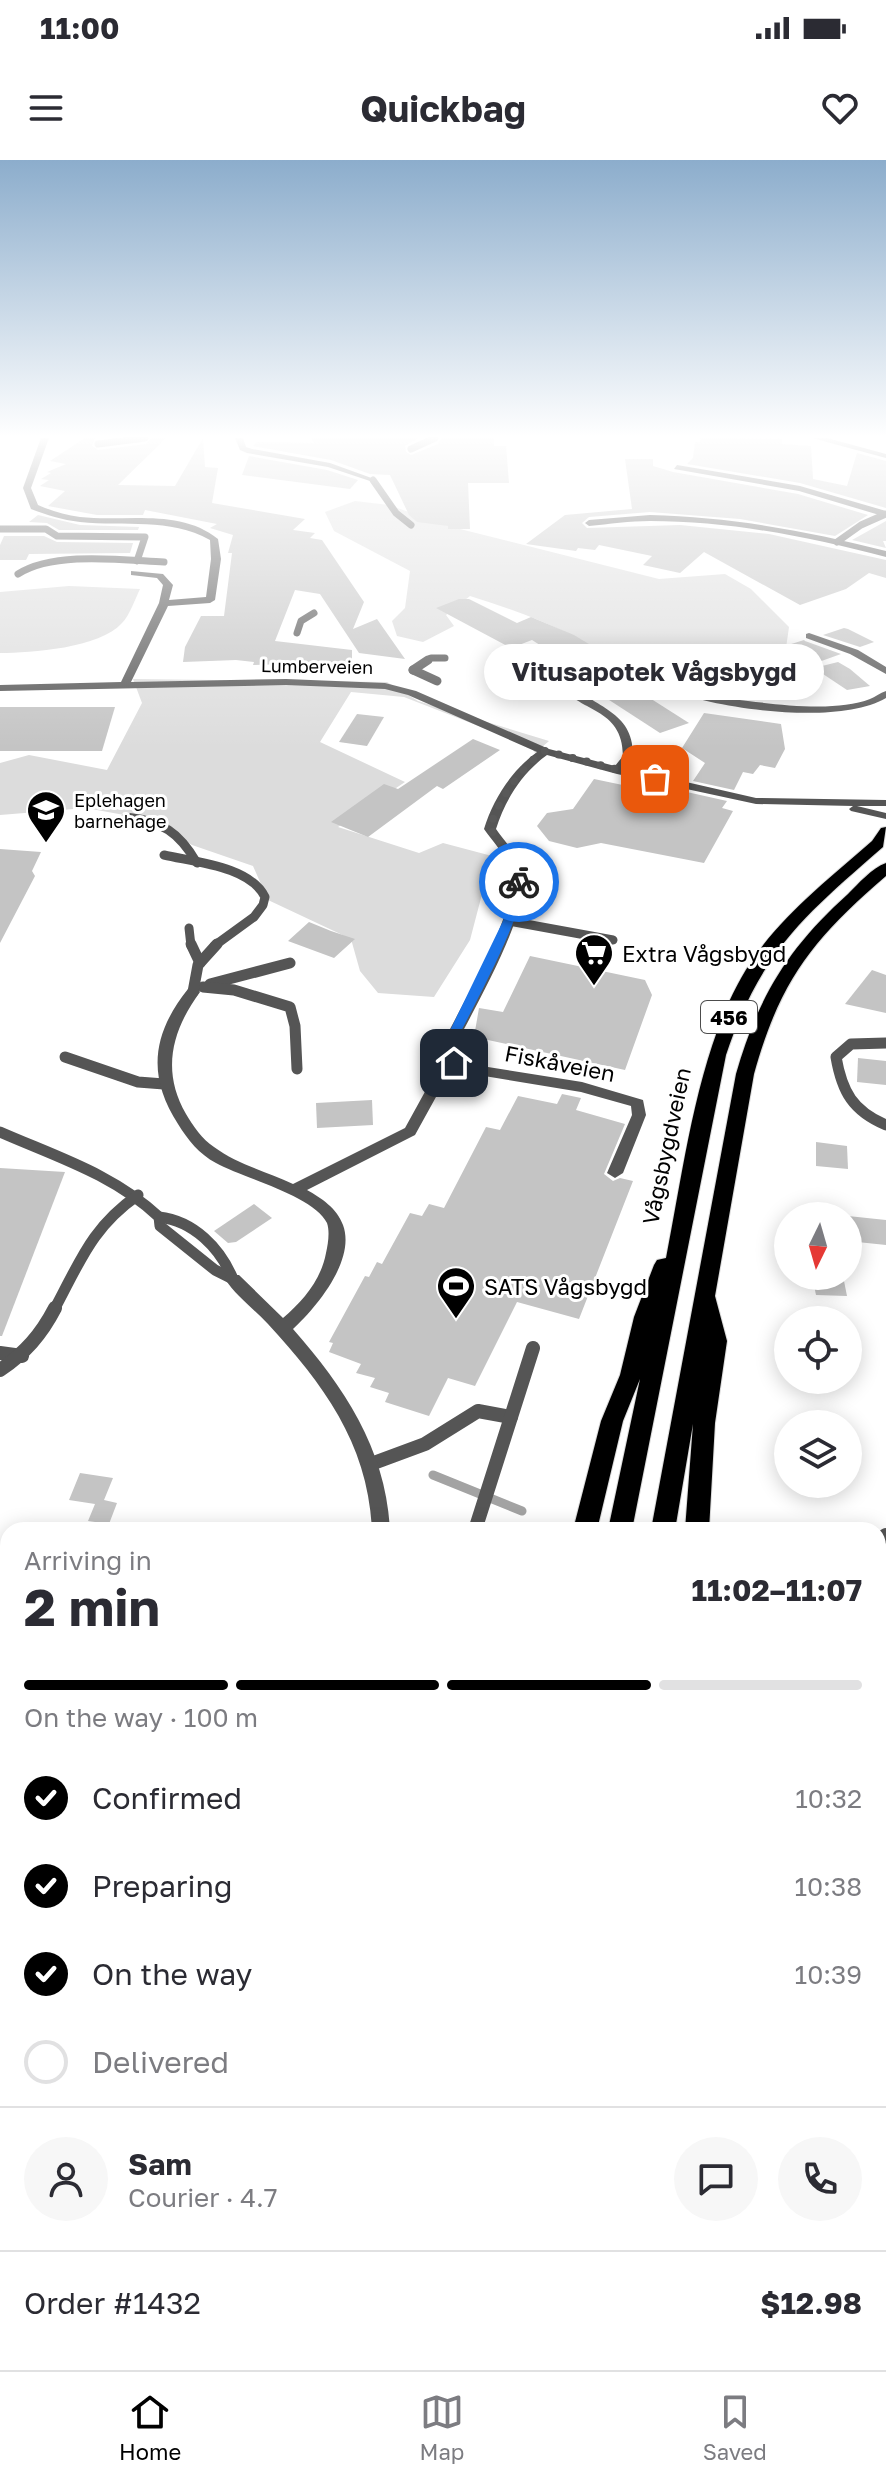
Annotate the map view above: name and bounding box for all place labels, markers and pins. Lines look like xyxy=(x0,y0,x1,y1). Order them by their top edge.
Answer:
callout: Vitusapotek Vågsbygd xyxy=(485,643,825,699)
pin xyxy=(621,745,689,813)
school or university icon: Eplehagen barnehage xyxy=(25,789,67,844)
place label: Eplehagen barnehage xyxy=(74,789,167,832)
supermarket icon: Extra Vågsbygd xyxy=(573,932,615,987)
place label: Extra Vågsbygd xyxy=(622,940,786,967)
pin xyxy=(420,1029,488,1097)
sports icon: SATS Vågsbygd xyxy=(435,1265,477,1320)
place label: SATS Vågsbygd xyxy=(484,1273,647,1300)

